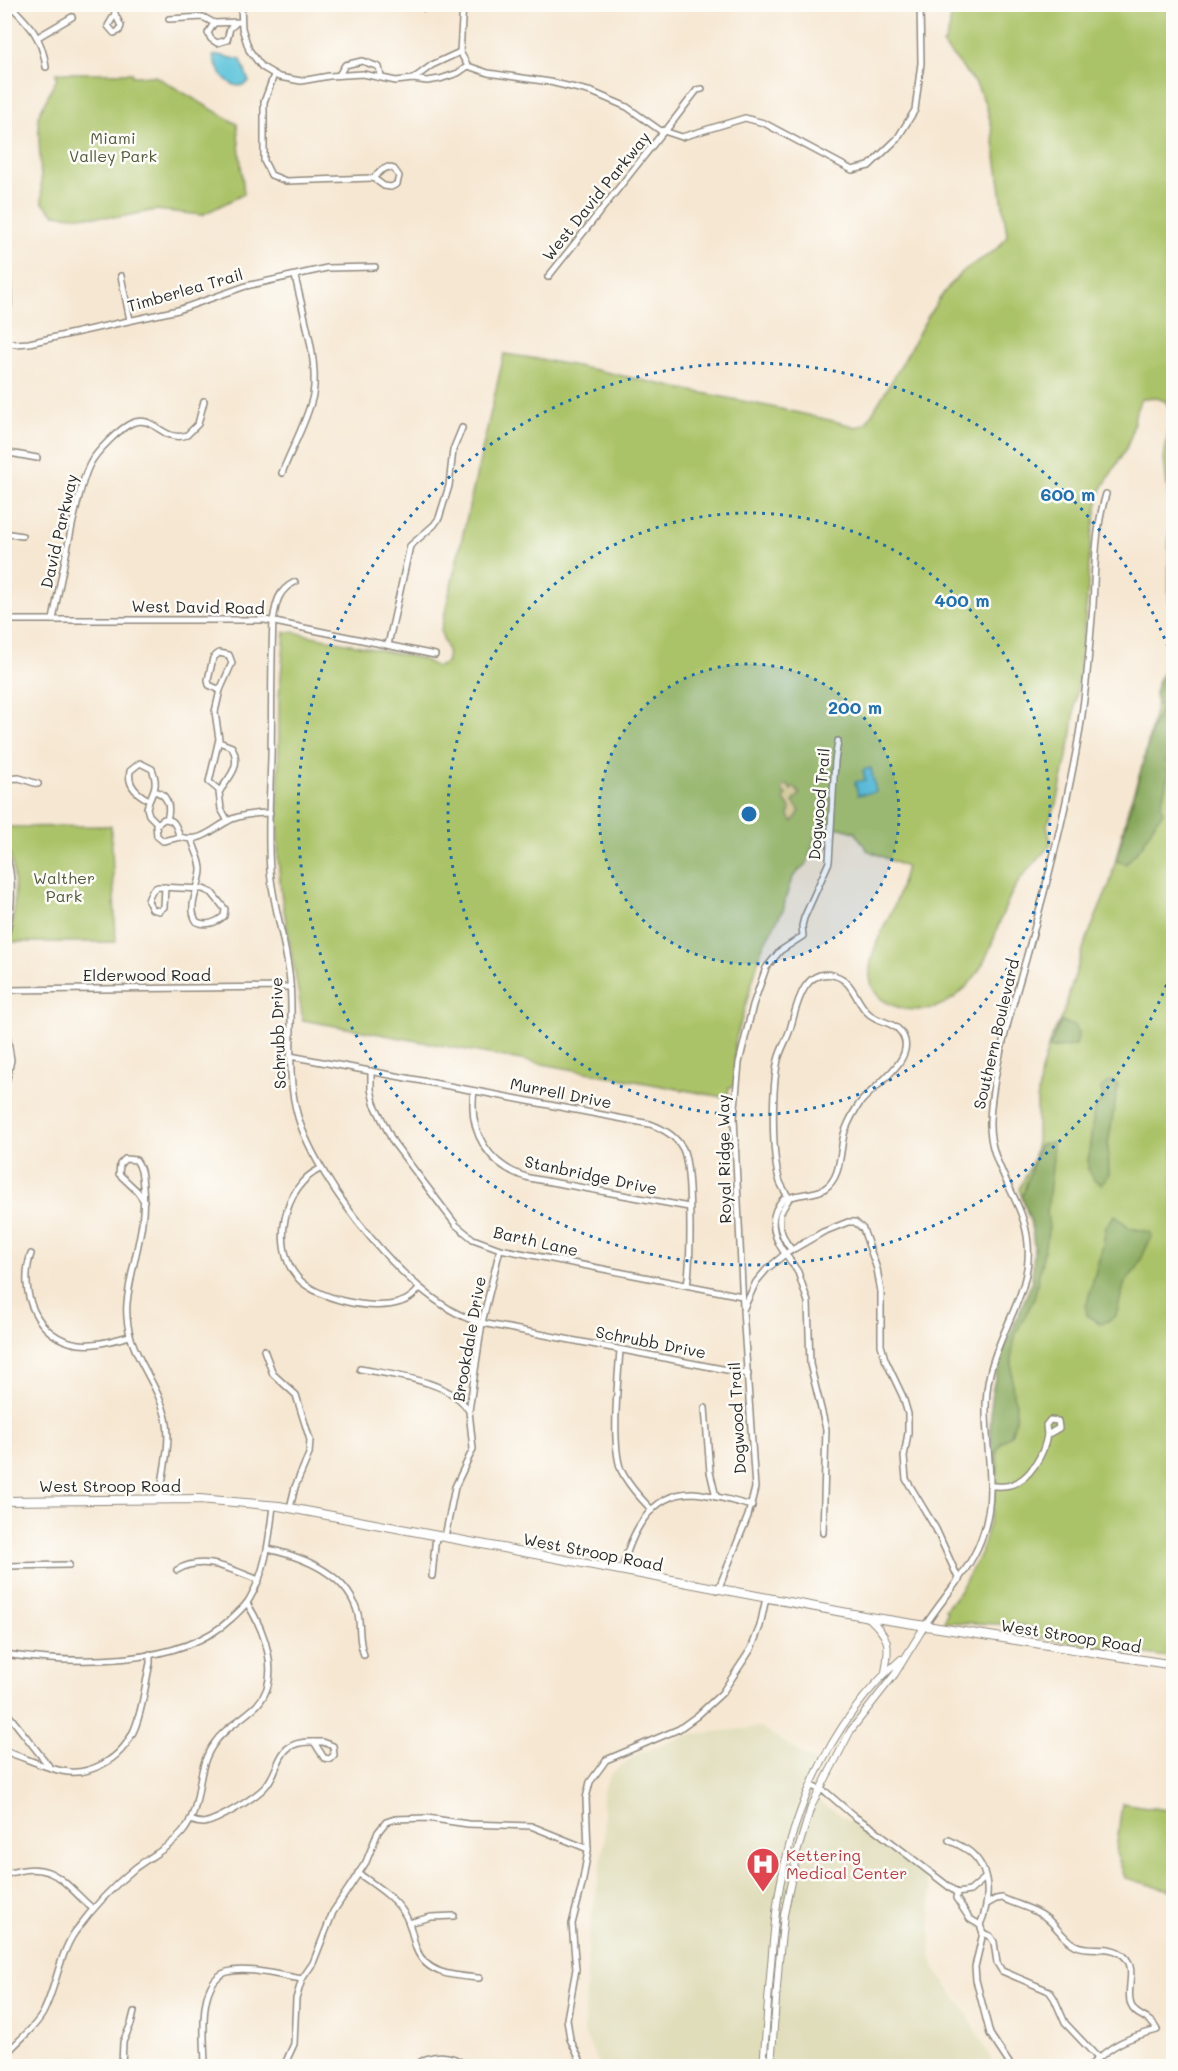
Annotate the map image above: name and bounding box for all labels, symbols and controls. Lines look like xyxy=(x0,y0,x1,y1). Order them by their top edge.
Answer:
park label: Miami Valley Park xyxy=(69,127,157,166)
street label: West David Parkway xyxy=(537,127,654,265)
street label: Timberlea Trail xyxy=(125,263,245,316)
street label: David Parkway xyxy=(35,472,82,590)
text: 600 m xyxy=(1041,482,1095,506)
text: 400 m xyxy=(934,588,990,612)
street label: West David Road xyxy=(131,595,265,618)
text: 200 m xyxy=(828,695,882,719)
street label: Dogwood Trail xyxy=(803,747,834,861)
centre of rings xyxy=(739,804,759,824)
park label: Walther Park xyxy=(33,867,95,906)
street label: Southern Boulevard xyxy=(968,957,1023,1111)
street label: Elderwood Road xyxy=(83,964,211,985)
street label: Schrubb Drive xyxy=(265,977,290,1089)
street label: Murrell Drive xyxy=(509,1072,614,1113)
street label: Royal Ridge Way xyxy=(712,1094,735,1224)
street label: Stanbridge Drive xyxy=(523,1150,659,1199)
street label: Barth Lane xyxy=(492,1221,581,1260)
street label: Brookdale Drive xyxy=(447,1275,490,1403)
street label: Schrubb Drive xyxy=(594,1321,708,1363)
street label: Dogwood Trail xyxy=(723,1361,750,1475)
street label: West Stroop Road xyxy=(39,1475,181,1496)
street label: West Stroop Road xyxy=(521,1528,665,1575)
street label: West Stroop Road xyxy=(999,1614,1143,1657)
place label: Kettering Medical Center xyxy=(786,1844,907,1883)
hospital icon: Kettering Medical Center xyxy=(745,1846,781,1893)

